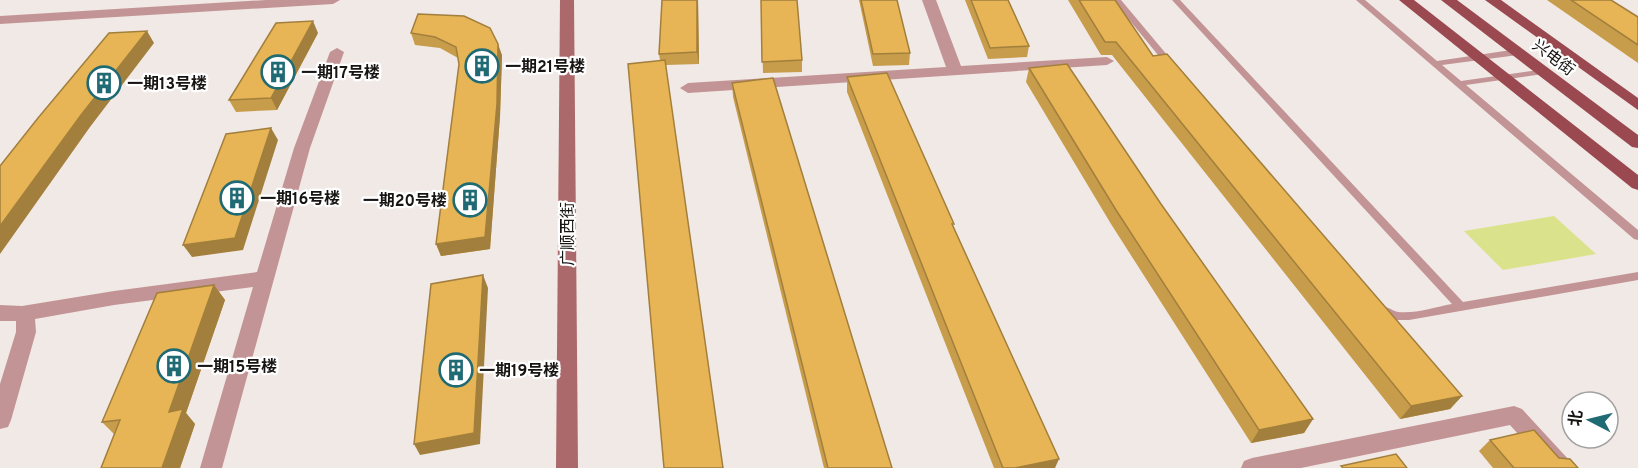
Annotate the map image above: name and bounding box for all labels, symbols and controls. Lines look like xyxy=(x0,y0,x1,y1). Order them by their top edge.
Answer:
street label: 兴电街 xyxy=(1528,36,1578,81)
building icon: 一期21号楼 xyxy=(464,48,500,84)
building icon: 一期17号楼 xyxy=(260,54,296,90)
place label: 一期21号楼 xyxy=(505,58,585,78)
place label: 一期17号楼 xyxy=(301,64,380,84)
building icon: 一期13号楼 xyxy=(86,65,122,101)
place label: 一期13号楼 xyxy=(127,75,207,95)
building icon: 一期16号楼 xyxy=(219,180,255,216)
building icon: 一期20号楼 xyxy=(452,182,488,218)
place label: 一期16号楼 xyxy=(260,190,340,210)
place label: 一期20号楼 xyxy=(363,192,447,212)
street label: 广顺西街 xyxy=(559,202,579,266)
building icon: 一期15号楼 xyxy=(156,348,192,384)
building icon: 一期19号楼 xyxy=(438,352,474,388)
place label: 一期15号楼 xyxy=(197,358,277,378)
place label: 一期19号楼 xyxy=(479,362,559,382)
north arrow xyxy=(1560,390,1620,450)
text: 北 xyxy=(1566,409,1588,428)

